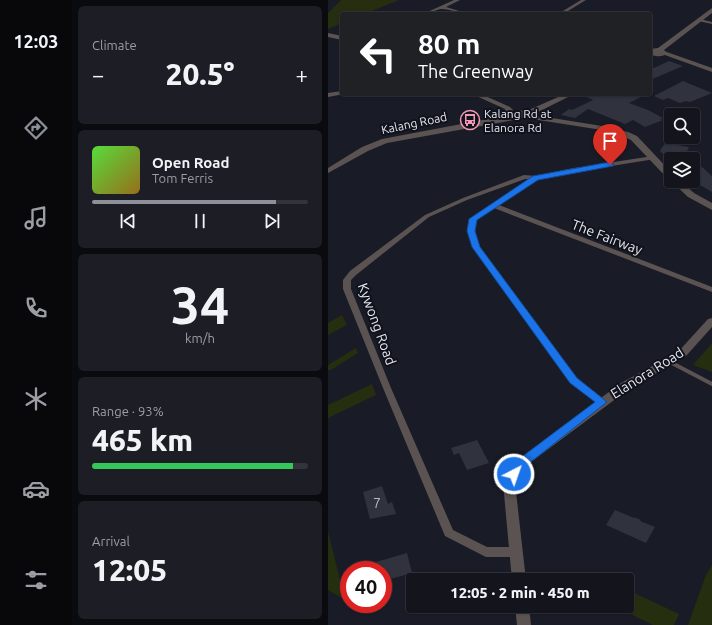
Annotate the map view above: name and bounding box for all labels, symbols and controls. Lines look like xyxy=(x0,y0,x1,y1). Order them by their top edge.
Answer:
icon: left xyxy=(352,28,404,80)
text: 80 m xyxy=(418,28,480,59)
text: 12:03 xyxy=(13,31,59,51)
text: Climate xyxy=(92,38,137,52)
text: 20.5° xyxy=(165,57,235,91)
text: The Greenway xyxy=(418,61,533,81)
text: − xyxy=(92,62,104,87)
text: + xyxy=(296,62,308,87)
place label: Kalang Rd at Elanora Rd xyxy=(484,107,552,134)
map controls xyxy=(664,108,700,188)
button: search xyxy=(664,108,700,144)
bus stop icon: Kalang Rd at Elanora Rd xyxy=(459,109,481,131)
street label: Kalang Road xyxy=(380,110,448,136)
icon: directions xyxy=(22,114,50,142)
pin xyxy=(593,124,627,165)
icon: arrive xyxy=(599,130,621,152)
button: layers xyxy=(664,152,700,188)
text: Open Road xyxy=(152,154,229,171)
text: Tom Ferris xyxy=(152,171,213,185)
icon: music xyxy=(22,204,50,232)
icon: previous xyxy=(117,210,139,232)
icon: pause xyxy=(189,210,211,232)
icon: next xyxy=(261,210,283,232)
street label: The Fairway xyxy=(569,216,645,258)
text: 34 xyxy=(171,276,229,334)
street label: Kywong Road xyxy=(355,281,399,367)
icon: phone xyxy=(22,294,50,322)
text: km/h xyxy=(185,331,215,345)
street label: Elanora Road xyxy=(608,344,686,402)
icon: climate xyxy=(22,385,50,413)
text: Range · 93% xyxy=(92,404,164,418)
text: 465 km xyxy=(92,423,193,457)
position arrow xyxy=(493,453,535,495)
icon: car xyxy=(22,475,50,503)
house number: 7 xyxy=(373,495,381,511)
text: Arrival xyxy=(92,534,130,548)
text: 12:05 xyxy=(92,553,167,587)
speed limit sign: 40 xyxy=(340,561,392,613)
icon: filters xyxy=(22,566,50,594)
text: 12:05 · 2 min · 450 m xyxy=(450,584,590,601)

